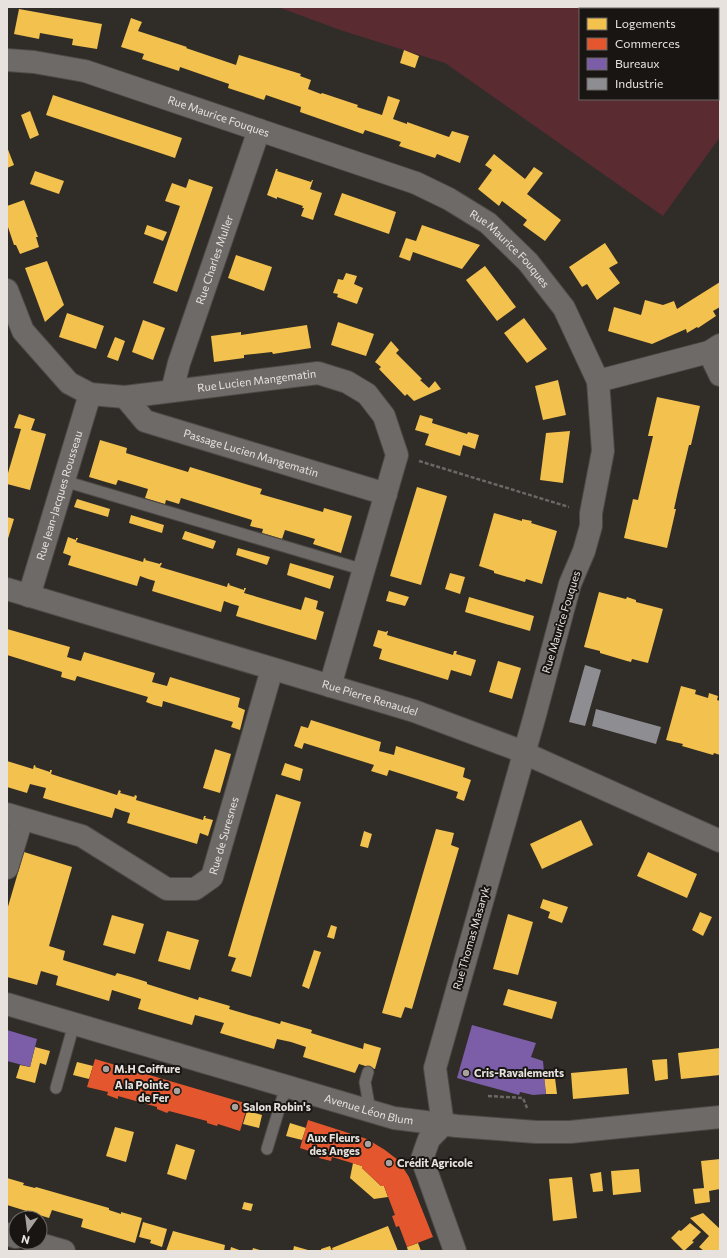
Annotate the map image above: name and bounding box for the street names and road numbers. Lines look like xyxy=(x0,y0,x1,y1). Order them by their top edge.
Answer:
street label: Rue Maurice Fouques xyxy=(166,93,271,139)
street label: Rue Maurice Fouques xyxy=(468,207,552,290)
street label: Rue Charles Muller xyxy=(193,213,236,306)
street label: Rue Lucien Mangematin xyxy=(197,366,317,394)
street label: Passage Lucien Mangematin xyxy=(182,426,320,479)
street label: Rue Jean-Jacques Rousseau xyxy=(33,429,85,562)
street label: Rue Maurice Fouques xyxy=(539,569,582,675)
street label: Rue Pierre Renaudel xyxy=(321,677,420,718)
street label: Rue de Suresnes xyxy=(206,795,241,876)
street label: Rue Thomas Masaryk xyxy=(450,885,491,991)
street label: Avenue Léon Blum xyxy=(323,1091,414,1126)

